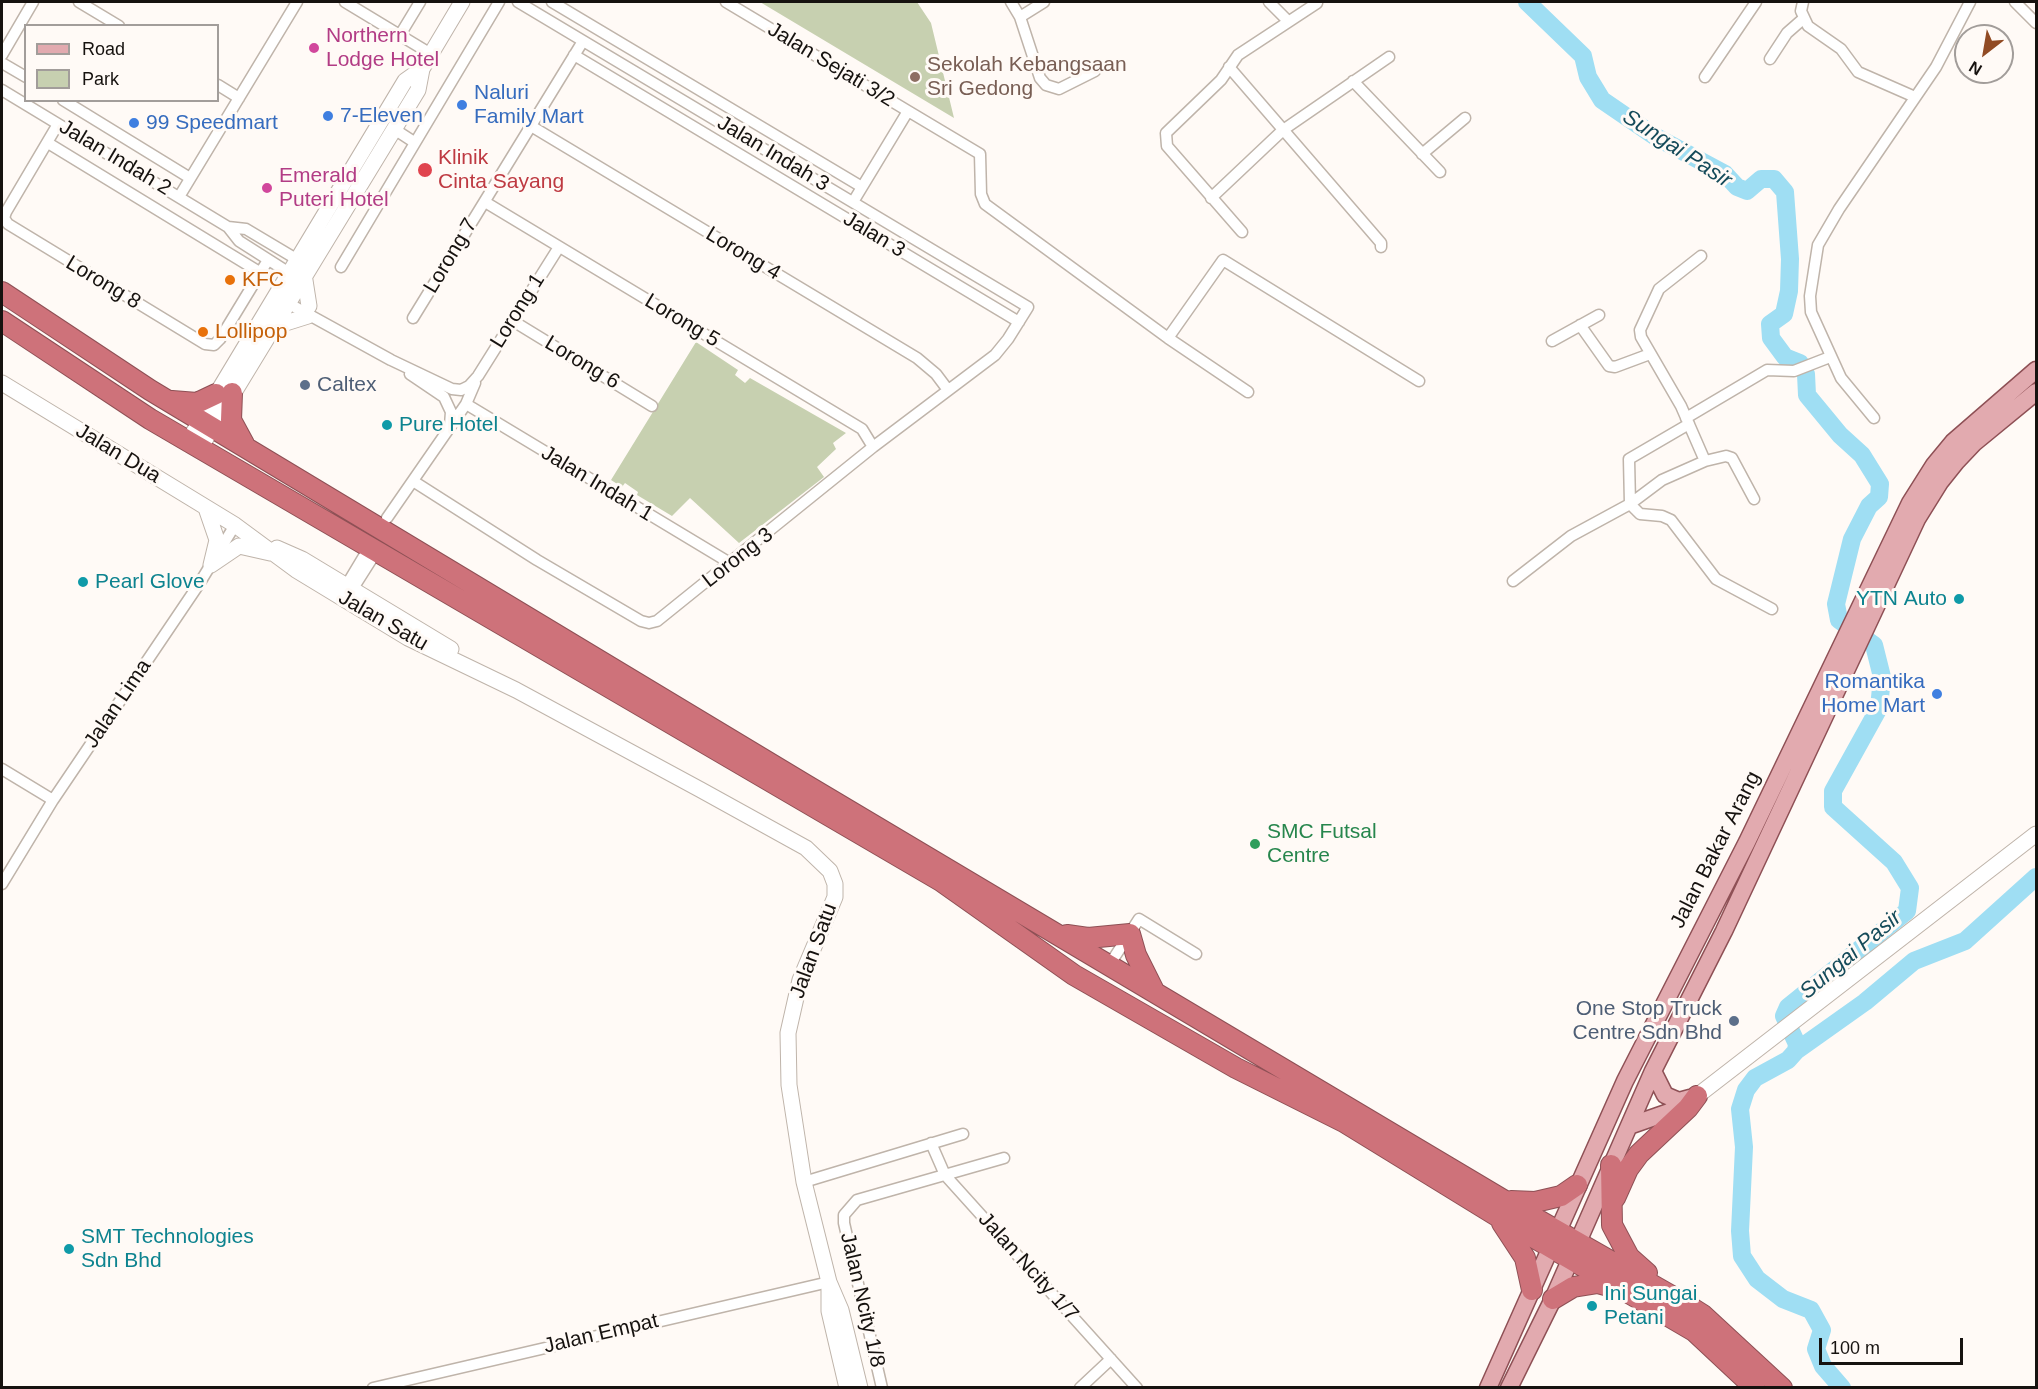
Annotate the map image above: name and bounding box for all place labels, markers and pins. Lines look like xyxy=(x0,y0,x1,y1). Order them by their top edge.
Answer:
place label: Northern Lodge Hotel xyxy=(326,23,439,73)
marker: Northern Lodge Hotel xyxy=(307,41,321,55)
place label: Sekolah Kebangsaan Sri Gedong xyxy=(927,52,1127,102)
marker: Sekolah Kebangsaan Sri Gedong xyxy=(908,70,922,84)
place label: Naluri Family Mart xyxy=(474,80,584,130)
marker: Naluri Family Mart xyxy=(455,98,469,112)
place label: 7-Eleven xyxy=(340,103,423,129)
marker: 7-Eleven xyxy=(321,109,335,123)
place label: 99 Speedmart xyxy=(146,110,278,136)
marker: 99 Speedmart xyxy=(127,116,141,130)
place label: Klinik Cinta Sayang xyxy=(438,145,564,195)
marker: Klinik Cinta Sayang xyxy=(416,161,434,179)
place label: Emerald Puteri Hotel xyxy=(279,163,389,213)
marker: Emerald Puteri Hotel xyxy=(260,181,274,195)
place label: KFC xyxy=(242,267,284,293)
marker: KFC xyxy=(223,273,237,287)
place label: Lollipop xyxy=(215,319,287,345)
marker: Lollipop xyxy=(196,325,210,339)
place label: Caltex xyxy=(317,372,377,398)
marker: Caltex xyxy=(298,378,312,392)
place label: Pure Hotel xyxy=(399,412,498,438)
marker: Pure Hotel xyxy=(380,418,394,432)
place label: Pearl Glove xyxy=(95,569,205,595)
marker: Pearl Glove xyxy=(76,575,90,589)
place label: YTN Auto xyxy=(1856,586,1947,612)
marker: YTN Auto xyxy=(1952,592,1966,606)
place label: Romantika Home Mart xyxy=(1821,669,1925,719)
marker: Romantika Home Mart xyxy=(1930,687,1944,701)
place label: SMC Futsal Centre xyxy=(1267,819,1377,869)
marker: SMC Futsal Centre xyxy=(1248,837,1262,851)
place label: One Stop Truck Centre Sdn Bhd xyxy=(1573,996,1722,1046)
marker: One Stop Truck Centre Sdn Bhd xyxy=(1727,1014,1741,1028)
place label: SMT Technologies Sdn Bhd xyxy=(81,1224,254,1274)
marker: SMT Technologies Sdn Bhd xyxy=(62,1242,76,1256)
place label: Ini Sungai Petani xyxy=(1604,1281,1697,1331)
marker: Ini Sungai Petani xyxy=(1585,1299,1599,1313)

